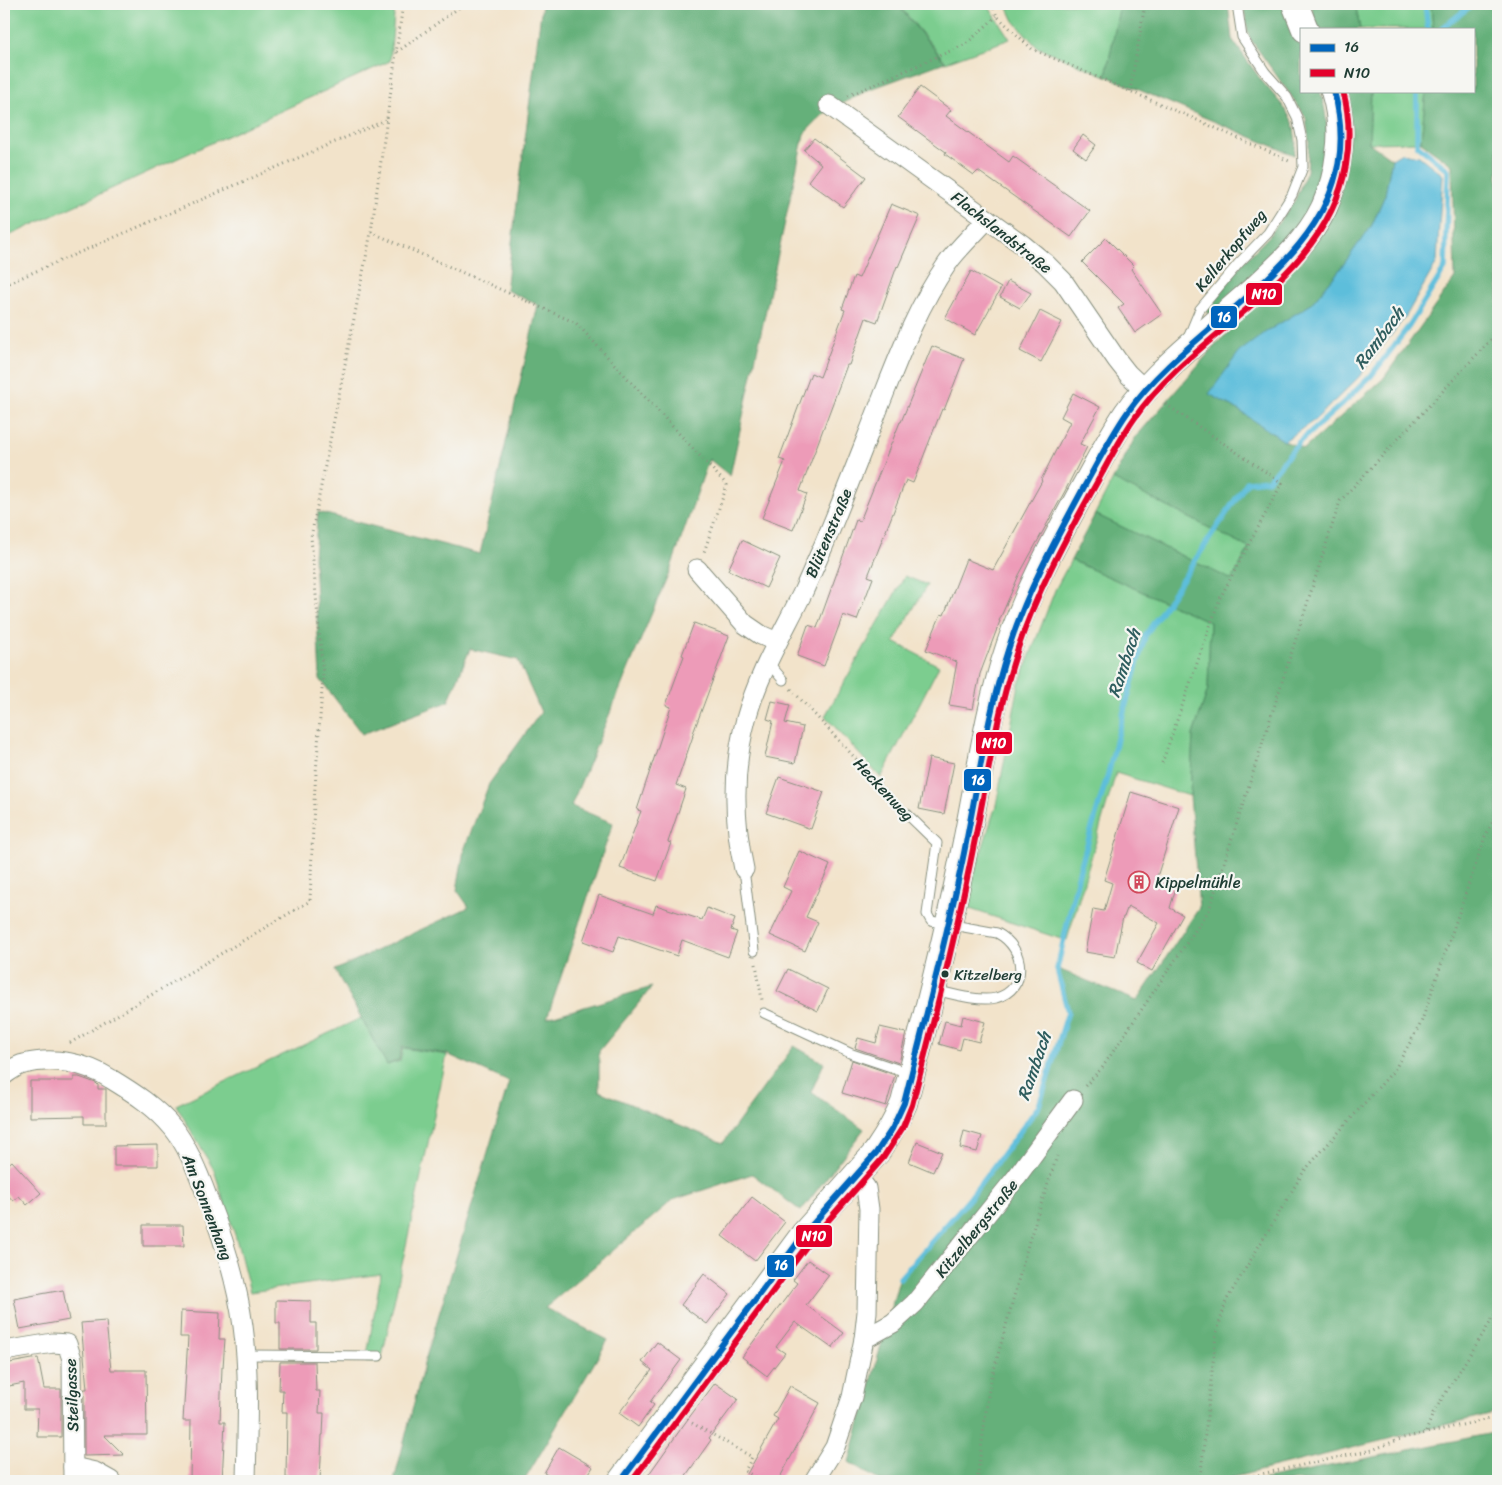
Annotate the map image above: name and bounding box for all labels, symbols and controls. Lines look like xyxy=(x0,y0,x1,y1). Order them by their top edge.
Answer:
legend xyxy=(1300,28,1474,92)
text: 16 xyxy=(1344,34,1359,60)
text: N10 xyxy=(1344,60,1370,86)
street label: Flachslandstraße xyxy=(945,183,1059,282)
street label: Kellerkopfweg xyxy=(1187,202,1274,298)
line badge: N10 xyxy=(1245,282,1283,306)
text: N10 xyxy=(1251,282,1276,307)
water label: Rambach xyxy=(1345,299,1414,376)
line badge: 16 xyxy=(1210,305,1238,329)
text: 16 xyxy=(1217,305,1231,330)
street label: Blütenstraße xyxy=(797,484,860,583)
water label: Rambach xyxy=(1098,623,1151,702)
line badge: N10 xyxy=(975,731,1013,755)
text: N10 xyxy=(981,731,1006,756)
street label: Heckenweg xyxy=(846,750,921,828)
line badge: 16 xyxy=(963,768,992,792)
text: 16 xyxy=(971,768,985,793)
place label: Kippelmühle xyxy=(1155,868,1241,897)
building icon: Kippelmühle xyxy=(1127,870,1151,894)
place label: Kitzelberg xyxy=(954,962,1022,988)
marker: Kitzelberg xyxy=(940,969,950,979)
water label: Rambach xyxy=(1007,1026,1061,1105)
street label: Am Sonnenhang xyxy=(173,1149,241,1265)
street label: Kitzelbergstraße xyxy=(927,1172,1026,1284)
line badge: N10 xyxy=(795,1224,833,1248)
text: N10 xyxy=(801,1224,826,1249)
text: 16 xyxy=(774,1253,788,1278)
line badge: 16 xyxy=(766,1254,795,1278)
street label: Steilgasse xyxy=(56,1358,87,1432)

